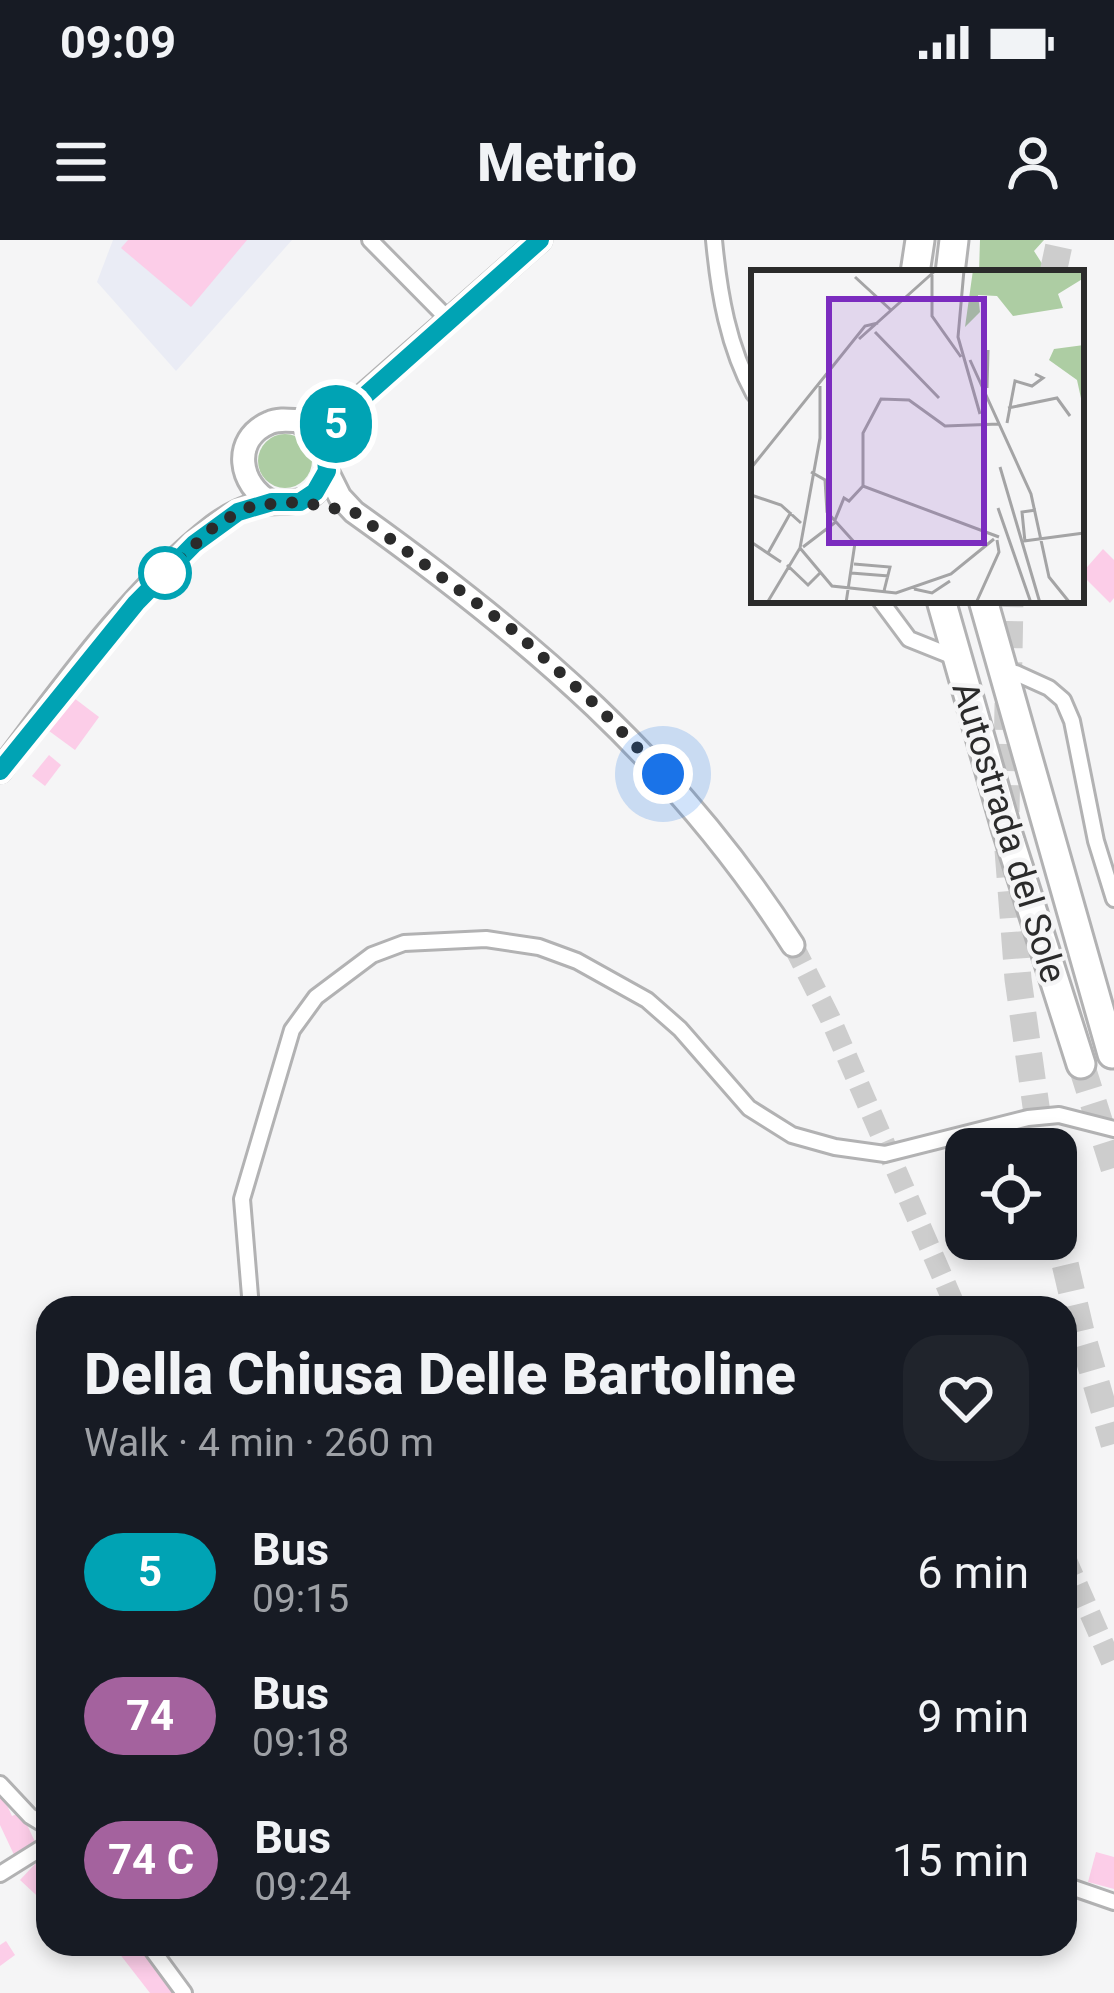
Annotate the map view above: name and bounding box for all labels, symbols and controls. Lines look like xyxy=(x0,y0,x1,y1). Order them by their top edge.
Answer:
text: 09:09 xyxy=(60,16,176,69)
icon: menu xyxy=(48,129,114,195)
icon: person xyxy=(1000,129,1066,195)
text: Metrio xyxy=(477,131,637,194)
inset map xyxy=(751,270,1084,603)
line badge: 5 xyxy=(297,385,375,463)
text: 5 xyxy=(324,399,348,448)
unlabelled marker xyxy=(140,548,190,598)
street label: Autostrada del Sole xyxy=(943,677,1075,988)
your location xyxy=(633,744,693,804)
map controls xyxy=(945,1128,1077,1260)
button: locate xyxy=(945,1128,1077,1260)
button: heart xyxy=(903,1335,1029,1461)
text: Della Chiusa Delle Bartoline xyxy=(84,1341,796,1408)
text: Walk · 4 min · 260 m xyxy=(84,1420,434,1466)
text: Bus xyxy=(252,1523,329,1576)
text: 6 min xyxy=(917,1546,1029,1599)
text: 5 xyxy=(138,1547,162,1596)
text: 09:15 xyxy=(252,1576,349,1622)
text: Bus xyxy=(252,1667,329,1720)
text: 9 min xyxy=(917,1690,1029,1743)
text: 74 xyxy=(126,1691,174,1740)
text: 09:18 xyxy=(252,1720,349,1766)
text: Bus xyxy=(254,1811,331,1864)
text: 15 min xyxy=(892,1834,1029,1887)
text: 74 C xyxy=(108,1835,194,1884)
text: 09:24 xyxy=(254,1864,351,1910)

